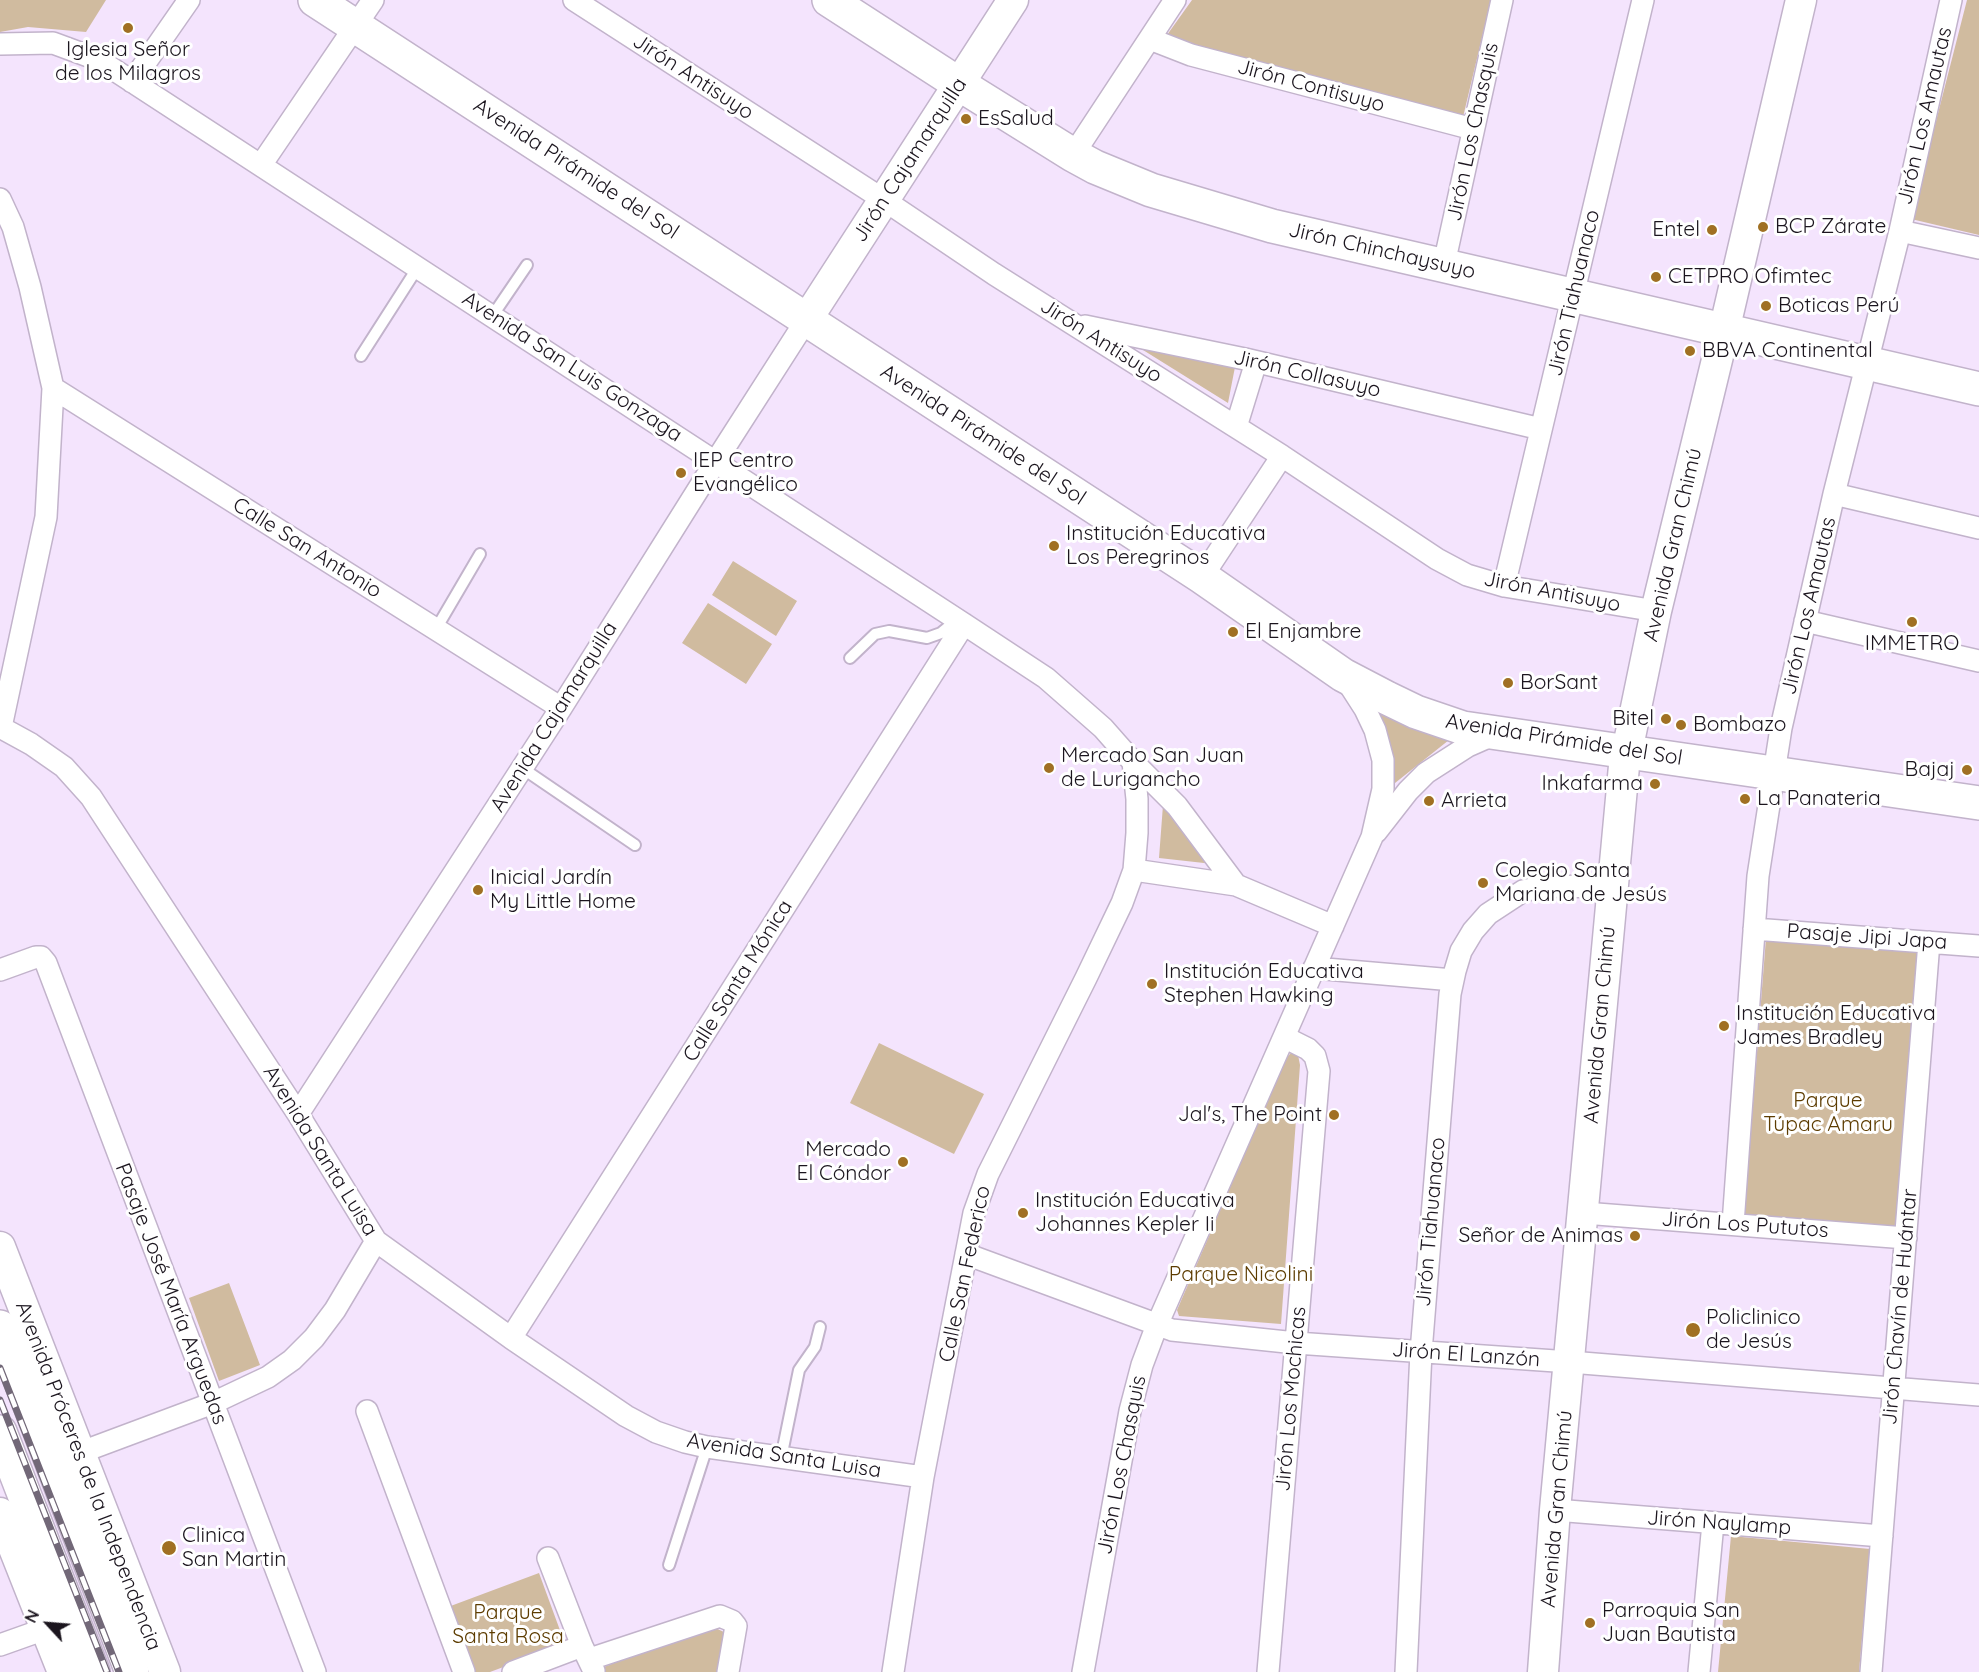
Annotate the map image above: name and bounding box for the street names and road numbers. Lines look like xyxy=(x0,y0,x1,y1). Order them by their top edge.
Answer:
street label: Jirón Los Amautas xyxy=(1892,25,1958,207)
street label: Jirón Antisuyo xyxy=(628,29,758,125)
street label: Jirón Los Chasquis xyxy=(1442,40,1504,224)
street label: Jirón Contisuyo xyxy=(1235,54,1387,118)
street label: Jirón Cajamarquilla xyxy=(847,73,973,247)
street label: Avenida Pirámide del Sol xyxy=(469,93,683,245)
street label: Jirón Tiahuanaco xyxy=(1543,207,1605,379)
street label: Jirón Chinchaysuyo xyxy=(1286,217,1478,285)
street label: Avenida San Luis Gonzaga xyxy=(457,286,687,448)
street label: Jirón Antisuyo xyxy=(1035,294,1167,388)
street label: Jirón Collasuyo xyxy=(1231,345,1383,403)
street label: Avenida Pirámide del Sol xyxy=(876,359,1090,511)
street label: Avenida Gran Chimú xyxy=(1638,446,1708,644)
street label: Calle San Antonio xyxy=(228,492,386,604)
street label: Jirón Los Amautas xyxy=(1776,515,1842,697)
street label: Jirón Antisuyo xyxy=(1481,566,1623,618)
street label: Avenida Cajamarquilla xyxy=(485,617,623,817)
street label: Avenida Pirámide del Sol xyxy=(1444,709,1684,771)
street label: Calle Santa Mónica xyxy=(678,895,798,1067)
street label: Pasaje Jipi Japa xyxy=(1786,919,1948,955)
street label: Avenida Gran Chimú xyxy=(1579,925,1621,1125)
street label: Avenida Santa Luisa xyxy=(257,1061,383,1241)
street label: Jirón Tiahuanaco xyxy=(1411,1136,1451,1308)
street label: Pasaje José María Arguedas xyxy=(109,1160,233,1428)
street label: Calle San Federico xyxy=(934,1183,996,1365)
street label: Jirón Chavín de Huántar xyxy=(1877,1188,1923,1426)
street label: Jirón Los Pututos xyxy=(1661,1207,1829,1243)
street label: Avenida Próceres de la Independencia xyxy=(10,1298,166,1654)
street label: Jirón Los Mochicas xyxy=(1270,1306,1312,1492)
street label: Jirón El Lanzón xyxy=(1391,1337,1541,1373)
street label: Jirón Los Chasquis xyxy=(1092,1373,1152,1557)
street label: Avenida Gran Chimú xyxy=(1536,1409,1578,1609)
street label: Avenida Santa Luisa xyxy=(685,1428,883,1484)
street label: Jirón Naylamp xyxy=(1646,1505,1792,1541)

